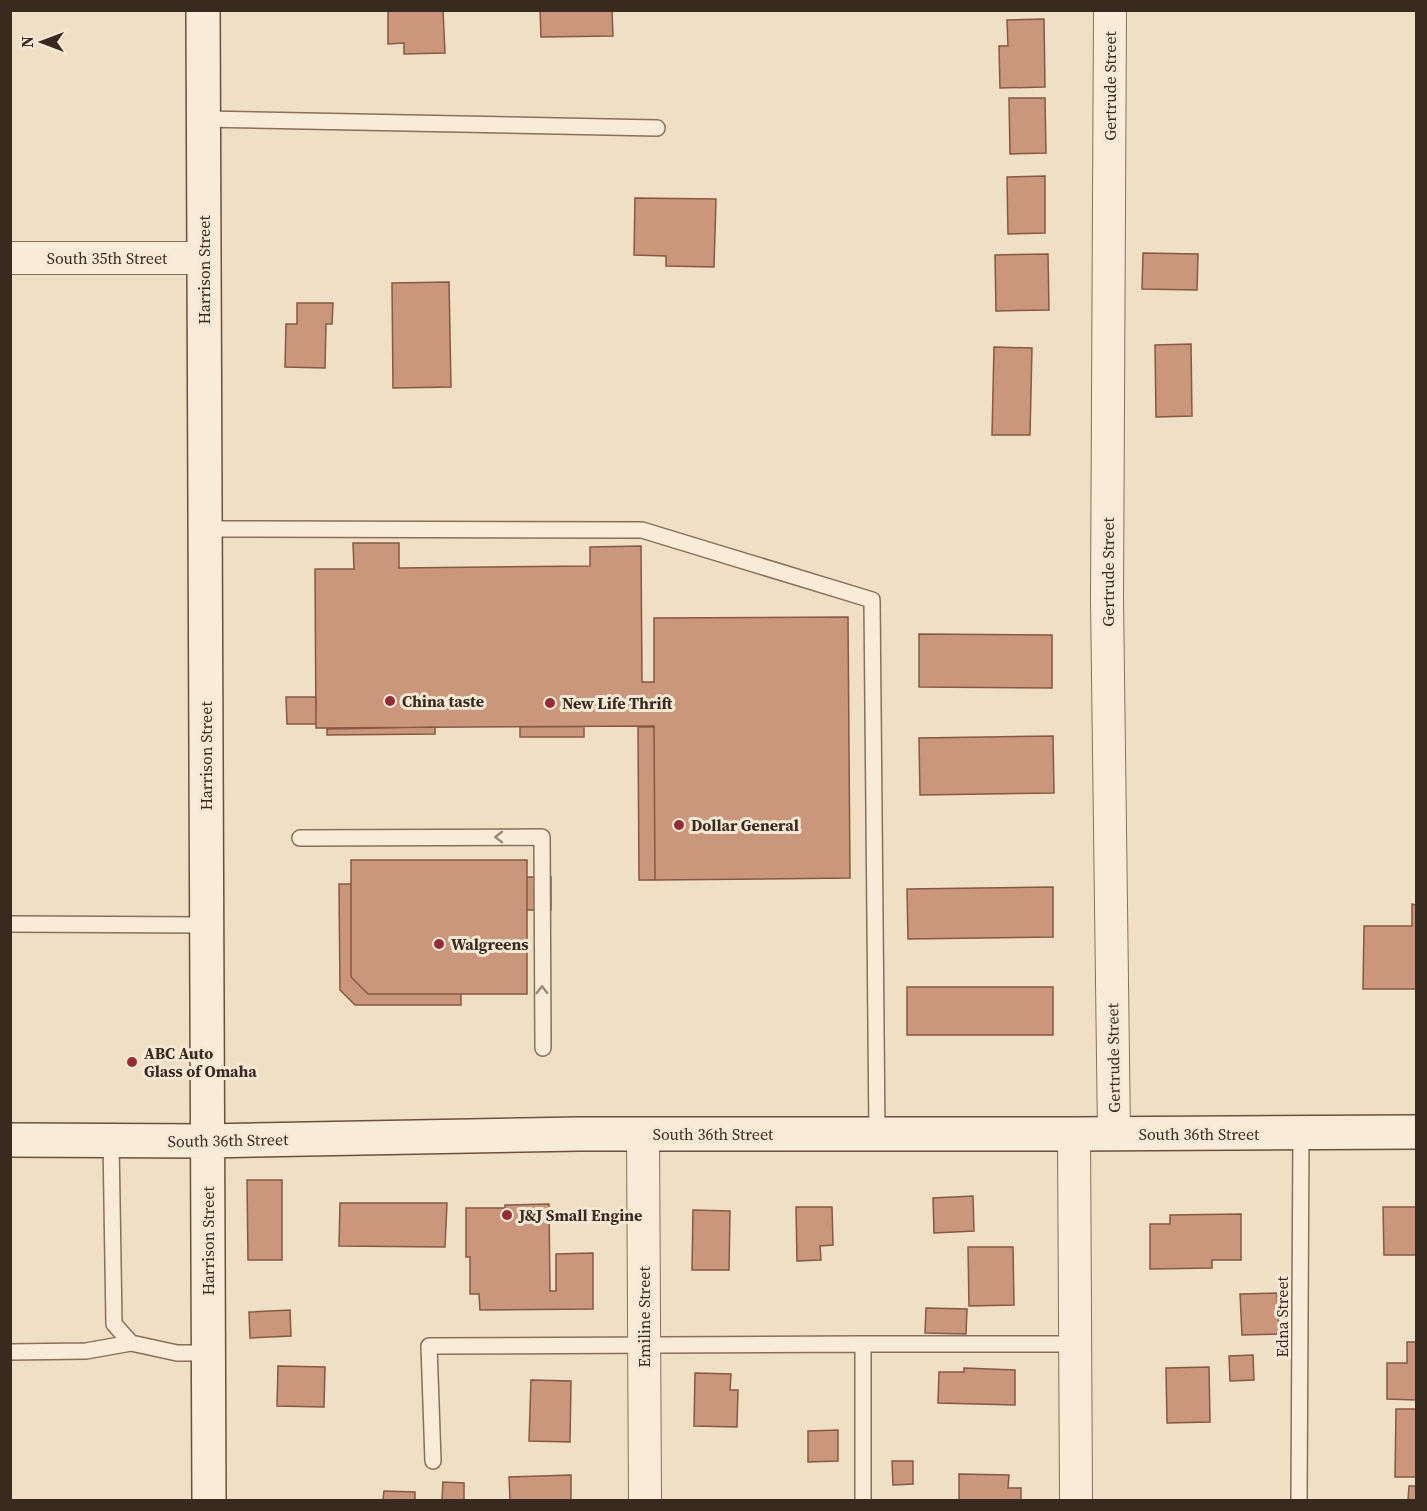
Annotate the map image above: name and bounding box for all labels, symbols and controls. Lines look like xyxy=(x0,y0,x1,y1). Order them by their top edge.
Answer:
north arrow xyxy=(12,12,72,72)
street label: Gertrude Street xyxy=(1099,30,1121,141)
text: N xyxy=(16,36,38,48)
street label: Harrison Street xyxy=(193,215,215,325)
street label: South 35th Street xyxy=(47,247,168,269)
street label: Gertrude Street xyxy=(1097,516,1119,627)
place label: China taste xyxy=(402,690,484,712)
place label: New Life Thrift xyxy=(562,692,673,714)
marker: China taste xyxy=(383,694,397,708)
marker: New Life Thrift xyxy=(543,696,557,710)
street label: Harrison Street xyxy=(195,701,217,811)
place label: Dollar General xyxy=(691,814,799,836)
marker: Dollar General xyxy=(672,818,686,832)
one-way arrow xyxy=(495,831,504,843)
place label: Walgreens xyxy=(451,933,529,955)
marker: Walgreens xyxy=(432,937,446,951)
one-way arrow xyxy=(536,985,548,994)
street label: Gertrude Street xyxy=(1101,1002,1125,1113)
place label: ABC Auto Glass of Omaha xyxy=(144,1042,257,1082)
marker: ABC Auto Glass of Omaha xyxy=(125,1055,139,1069)
street label: South 36th Street xyxy=(653,1123,774,1145)
street label: South 36th Street xyxy=(1139,1123,1260,1145)
street label: South 36th Street xyxy=(168,1128,289,1152)
street label: Harrison Street xyxy=(197,1186,219,1296)
place label: J&J Small Engine xyxy=(518,1204,642,1226)
marker: J&J Small Engine xyxy=(500,1208,514,1222)
street label: Emiline Street xyxy=(633,1266,655,1368)
street label: Edna Street xyxy=(1271,1275,1293,1358)

